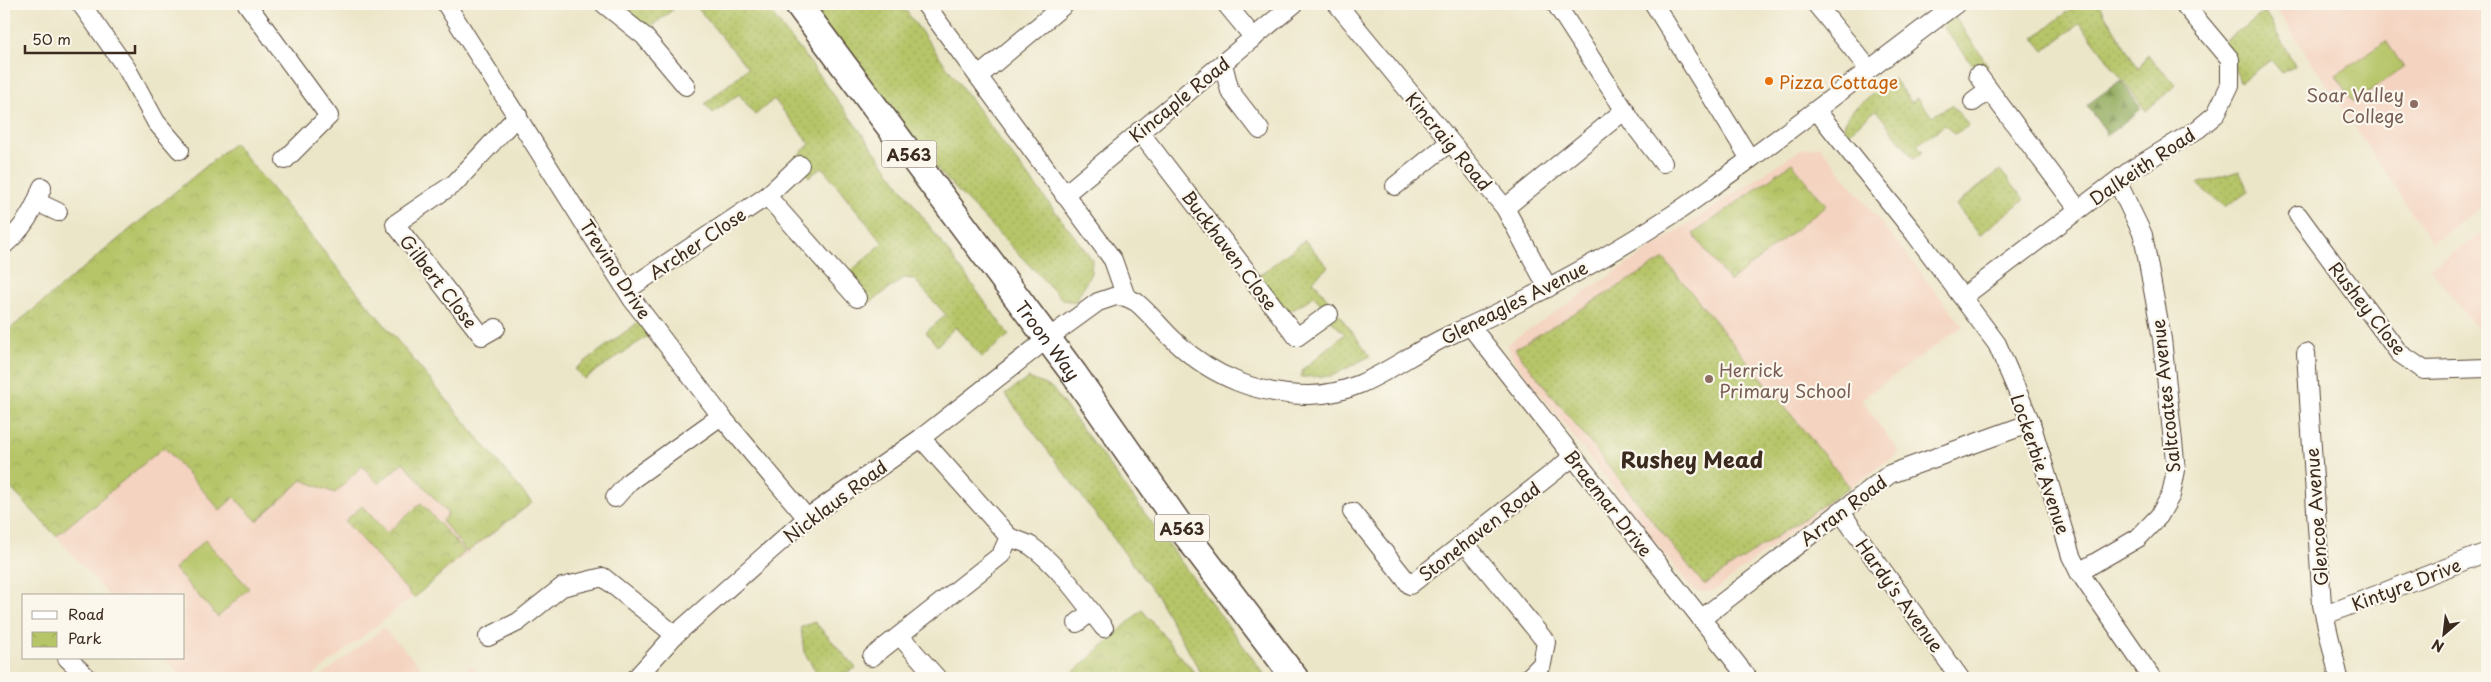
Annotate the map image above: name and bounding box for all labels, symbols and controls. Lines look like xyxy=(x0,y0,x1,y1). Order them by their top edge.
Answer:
scale bar xyxy=(25,22,135,54)
text: 50 m xyxy=(32,27,71,50)
street label: Kincaple Road xyxy=(1123,50,1235,148)
place label: Pizza Cottage xyxy=(1779,68,1898,95)
marker: Pizza Cottage xyxy=(1763,75,1775,87)
place label: Soar Valley College xyxy=(2306,81,2404,129)
street label: Kincraig Road xyxy=(1400,86,1498,196)
marker: Soar Valley College xyxy=(2408,98,2420,110)
street label: Dalkeith Road xyxy=(2084,121,2200,211)
road number: A563 xyxy=(882,140,936,168)
street label: Buckhaven Close xyxy=(1176,184,1284,316)
street label: Archer Close xyxy=(643,200,751,286)
street label: Trevino Drive xyxy=(574,214,658,324)
street label: Gilbert Close xyxy=(394,228,484,334)
street label: Gleneagles Avenue xyxy=(1436,253,1592,351)
street label: Rushey Close xyxy=(2323,256,2413,360)
street label: Troon Way xyxy=(1010,294,1088,386)
street label: Saltcoates Avenue xyxy=(2143,318,2186,474)
place label: Herrick Primary School xyxy=(1719,356,1851,404)
marker: Herrick Primary School xyxy=(1703,373,1715,385)
street label: Lockerbie Avenue xyxy=(2004,390,2078,538)
district label: Rushey Mead xyxy=(1621,442,1763,475)
street label: Braemar Drive xyxy=(1559,444,1660,562)
street label: Glencoe Avenue xyxy=(2298,447,2334,587)
street label: Nicklaus Road xyxy=(778,453,892,549)
street label: Arran Road xyxy=(1794,468,1892,552)
street label: Stonehaven Road xyxy=(1412,475,1546,587)
road number: A563 xyxy=(1154,514,1210,542)
street label: Hardy's Avenue xyxy=(1850,533,1951,658)
street label: Kintyre Drive xyxy=(2347,551,2465,617)
legend xyxy=(22,594,185,660)
text: Road xyxy=(68,602,104,625)
north arrow xyxy=(2418,610,2468,660)
text: Park xyxy=(68,626,102,649)
text: N xyxy=(2428,634,2447,658)

